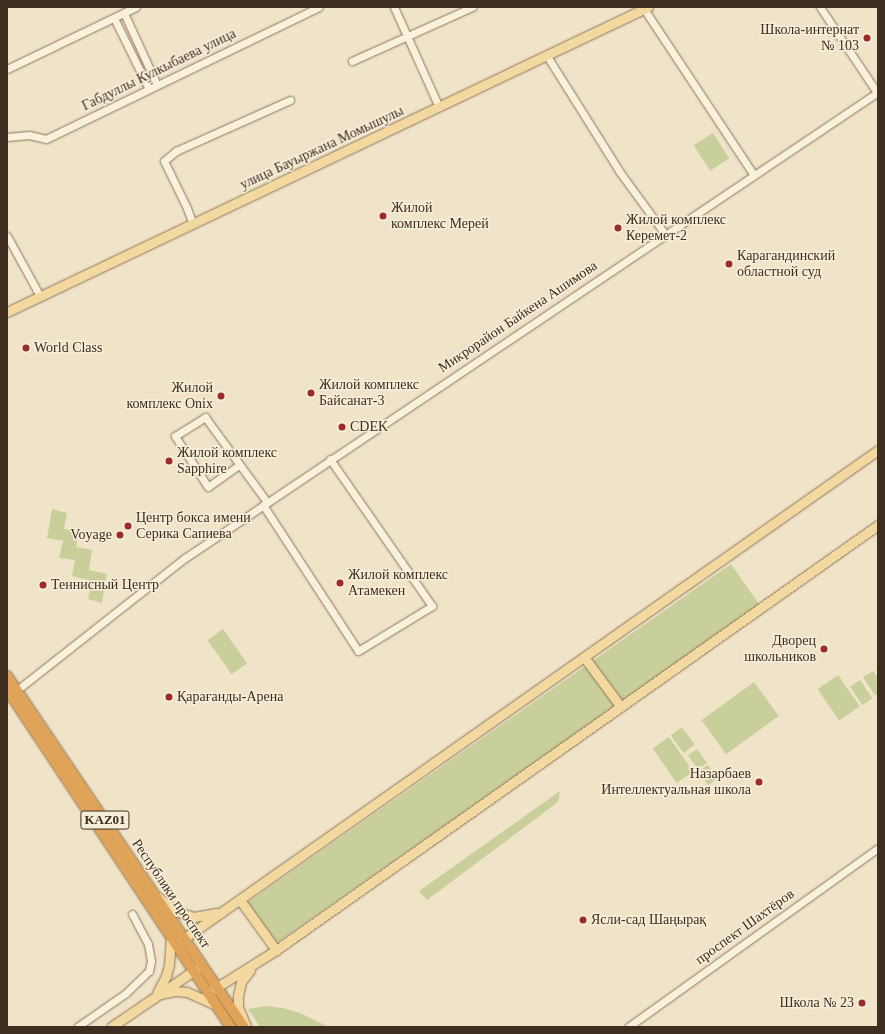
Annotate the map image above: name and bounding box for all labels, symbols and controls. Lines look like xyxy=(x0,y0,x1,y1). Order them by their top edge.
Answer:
place label: Школа-интернат № 103 xyxy=(760,22,859,54)
street label: Габдуллы Кулкыбаева улица xyxy=(79,25,239,115)
marker: Школа-интернат № 103 xyxy=(862,33,872,43)
street label: улица Бауыржана Момышулы xyxy=(237,103,407,193)
place label: Жилой комплекс Мерей xyxy=(391,200,489,232)
marker: Жилой комплекс Мерей xyxy=(378,211,388,221)
place label: Жилой комплекс Керемет-2 xyxy=(626,212,726,244)
marker: Жилой комплекс Керемет-2 xyxy=(613,223,623,233)
place label: Карагандинский областной суд xyxy=(737,248,835,280)
street label: Микрорайон Байкена Ашимова xyxy=(435,257,601,377)
marker: Карагандинский областной суд xyxy=(724,259,734,269)
place label: World Class xyxy=(34,340,102,356)
marker: World Class xyxy=(21,343,31,353)
place label: Жилой комплекс Байсанат-3 xyxy=(319,377,419,410)
place label: Жилой комплекс Onix xyxy=(126,380,213,412)
marker: Жилой комплекс Байсанат-3 xyxy=(306,388,316,398)
marker: Жилой комплекс Onix xyxy=(216,391,226,401)
place label: CDEK xyxy=(350,419,388,435)
marker: CDEK xyxy=(337,422,347,432)
place label: Жилой комплекс Sapphire xyxy=(177,445,277,478)
marker: Жилой комплекс Sapphire xyxy=(164,456,174,466)
place label: Центр бокса имени Серика Сапиева xyxy=(136,510,251,542)
marker: Центр бокса имени Серика Сапиева xyxy=(123,521,133,531)
place label: Voyage xyxy=(70,527,112,543)
marker: Voyage xyxy=(115,530,125,540)
place label: Жилой комплекс Атамекен xyxy=(348,567,448,600)
place label: Теннисный Центр xyxy=(51,577,159,593)
marker: Жилой комплекс Атамекен xyxy=(335,578,345,588)
marker: Теннисный Центр xyxy=(38,580,48,590)
place label: Дворец школьников xyxy=(744,633,816,666)
marker: Дворец школьников xyxy=(819,644,829,654)
place label: Қарағанды-Арена xyxy=(177,689,283,705)
marker: Қарағанды-Арена xyxy=(164,692,174,702)
place label: Назарбаев Интеллектуальная школа xyxy=(601,766,751,798)
marker: Назарбаев Интеллектуальная школа xyxy=(754,777,764,787)
road number: KАZ01 xyxy=(80,809,130,831)
street label: Республики проспект xyxy=(128,836,214,952)
street label: проспект Шахтёров xyxy=(692,886,798,968)
place label: Ясли-сад Шаңырақ xyxy=(591,912,706,928)
marker: Ясли-сад Шаңырақ xyxy=(578,915,588,925)
place label: Школа № 23 xyxy=(779,995,854,1011)
marker: Школа № 23 xyxy=(857,998,867,1008)

